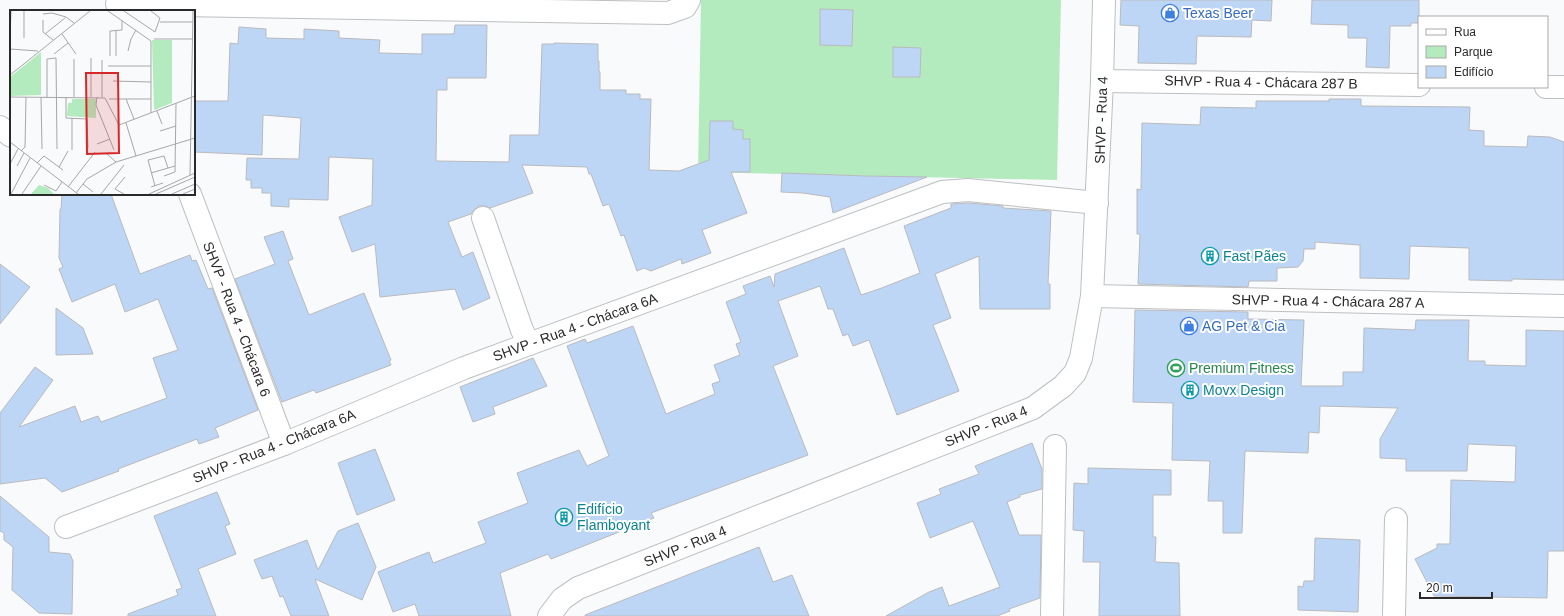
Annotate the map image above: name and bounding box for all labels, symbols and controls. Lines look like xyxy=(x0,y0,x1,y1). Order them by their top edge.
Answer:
shop icon: Texas Beer xyxy=(1160,3,1180,23)
place label: Texas Beer xyxy=(1183,5,1253,21)
inset map xyxy=(10,10,195,195)
legend xyxy=(1418,16,1548,88)
text: Rua xyxy=(1454,25,1476,39)
text: Parque xyxy=(1454,45,1493,59)
text: Edifício xyxy=(1454,65,1494,79)
street label: SHVP - Rua 4 - Chácara 287 B xyxy=(1164,72,1358,92)
street label: SHVP - Rua 4 xyxy=(1091,76,1111,164)
street label: SHVP - Rua 4 - Chácara 6 xyxy=(200,239,274,399)
building icon: Fast Pães xyxy=(1200,246,1220,266)
place label: Fast Pães xyxy=(1223,248,1286,264)
street label: SHVP - Rua 4 - Chácara 6A xyxy=(490,289,660,364)
street label: SHVP - Rua 4 - Chácara 287 A xyxy=(1232,291,1425,311)
shop icon: AG Pet & Cia xyxy=(1179,316,1199,336)
place label: AG Pet & Cia xyxy=(1202,318,1285,334)
sports icon: Premium Fitness xyxy=(1166,358,1186,378)
place label: Premium Fitness xyxy=(1189,360,1294,376)
building icon: Movx Design xyxy=(1180,380,1200,400)
place label: Movx Design xyxy=(1203,382,1284,398)
street label: SHVP - Rua 4 xyxy=(942,402,1030,450)
street label: SHVP - Rua 4 - Chácara 6A xyxy=(190,406,358,486)
place label: Edifício Flamboyant xyxy=(577,501,650,533)
building icon: Edifício Flamboyant xyxy=(554,507,574,527)
street label: SHVP - Rua 4 xyxy=(641,522,729,570)
scale bar xyxy=(1420,574,1492,600)
text: 20 m xyxy=(1426,581,1453,595)

